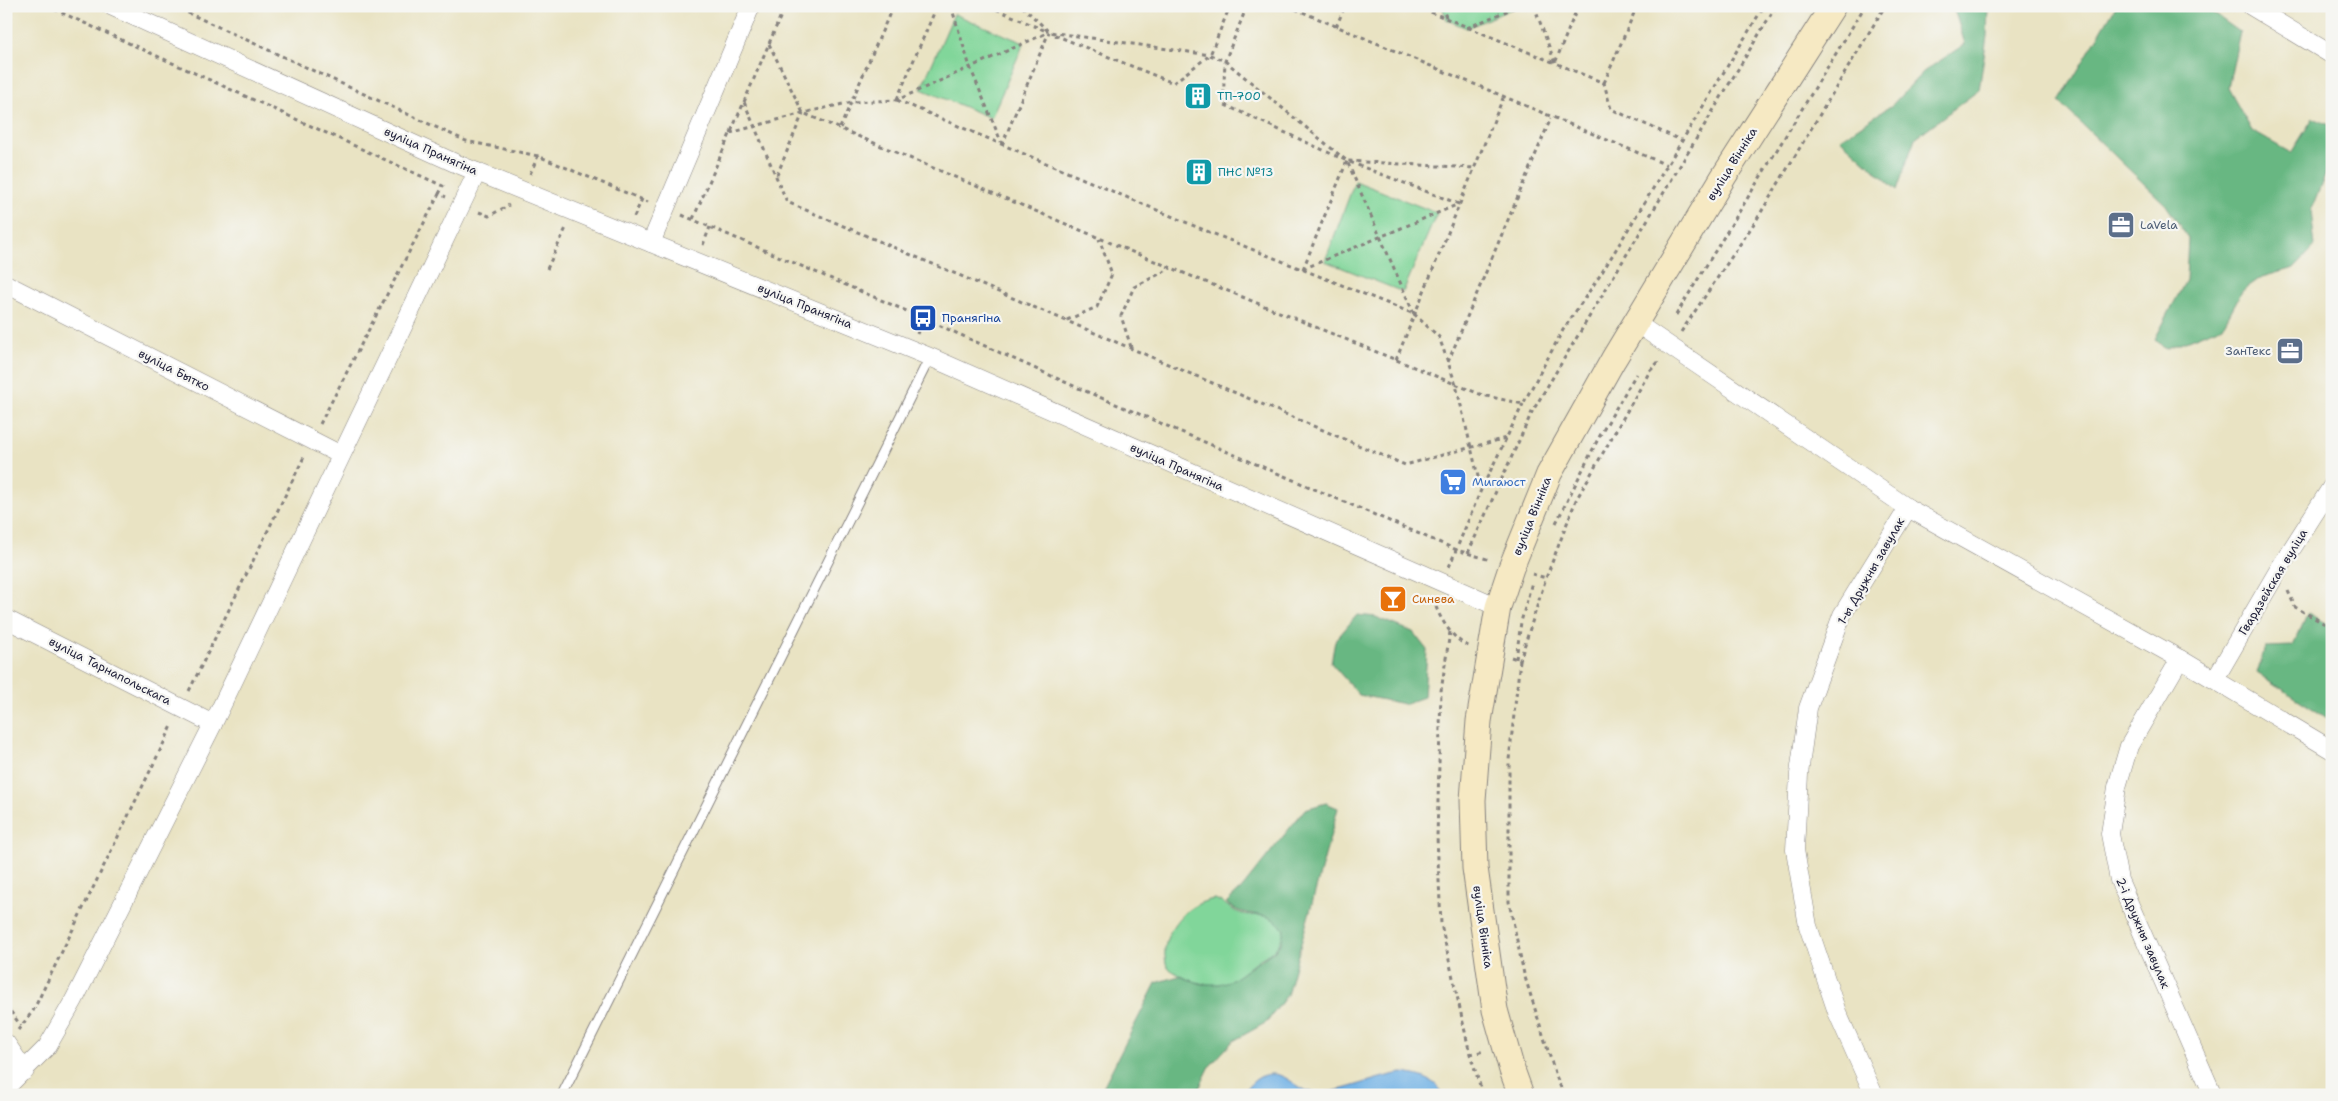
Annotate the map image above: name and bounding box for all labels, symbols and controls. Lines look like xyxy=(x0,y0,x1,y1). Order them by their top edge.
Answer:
building icon: ТП-700 xyxy=(1183,81,1213,111)
place label: ТП-700 xyxy=(1217,88,1261,104)
street label: вуліца Пранягіна xyxy=(382,123,481,179)
street label: вуліца Вінніка xyxy=(1703,124,1761,204)
building icon: ПНС №13 xyxy=(1184,157,1214,187)
place label: ПНС №13 xyxy=(1218,164,1273,180)
office icon: LaVela xyxy=(2106,210,2136,240)
place label: LaVela xyxy=(2140,217,2178,233)
street label: вуліца Пранягіна xyxy=(755,280,855,332)
bus stop icon: Пранягіна xyxy=(908,303,938,333)
place label: Пранягіна xyxy=(942,310,1001,326)
office icon: ЗанТекс xyxy=(2275,336,2305,366)
place label: ЗанТекс xyxy=(2225,343,2271,359)
street label: вуліца Бытко xyxy=(136,345,212,395)
street label: вуліца Пранягіна xyxy=(1128,439,1227,495)
supermarket icon: Мигаюст xyxy=(1438,467,1468,497)
place label: Мигаюст xyxy=(1472,474,1526,490)
street label: вуліца Вінніка xyxy=(1509,474,1555,558)
street label: 1-ы Дружны завулак xyxy=(1834,514,1909,628)
street label: Гвардзейская вуліца xyxy=(2235,525,2311,638)
bar icon: Синева xyxy=(1378,584,1408,614)
place label: Синева xyxy=(1412,591,1455,607)
street label: вуліца Тарнапольскага xyxy=(46,633,174,709)
street label: 2-і Дружны завулак xyxy=(2112,875,2174,991)
street label: вуліца Вінніка xyxy=(1469,885,1497,970)

